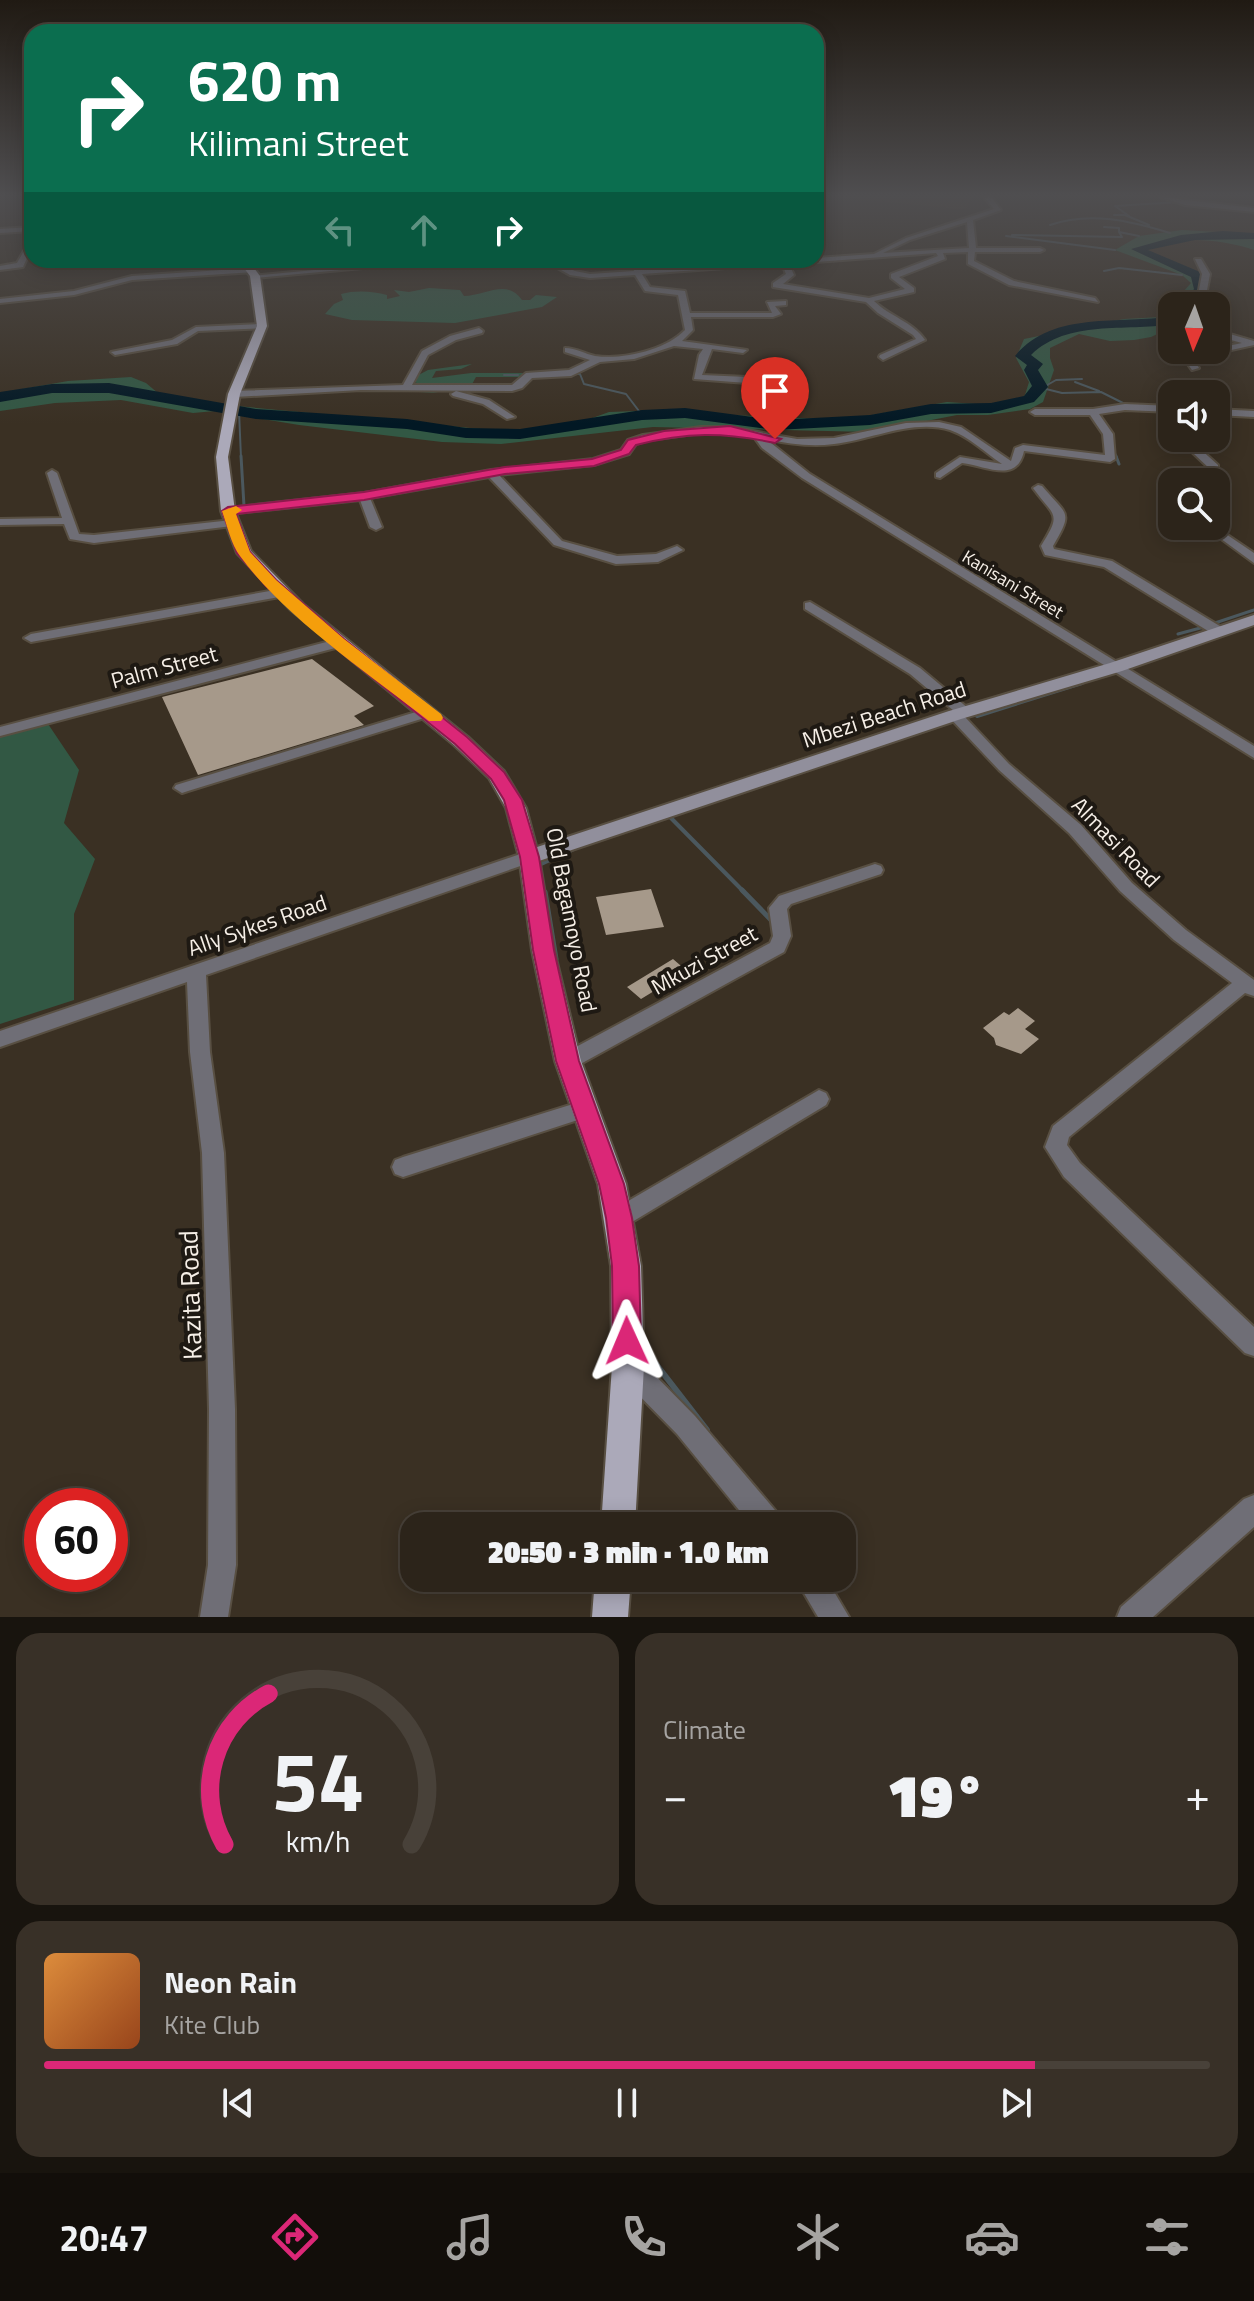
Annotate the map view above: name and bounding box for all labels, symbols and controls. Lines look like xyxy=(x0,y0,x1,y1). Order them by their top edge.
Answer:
text: 620 m xyxy=(188,38,341,123)
icon: right xyxy=(56,56,160,160)
text: Kilimani Street xyxy=(188,115,409,170)
icon: left xyxy=(318,208,362,252)
icon: ahead xyxy=(402,208,446,252)
icon: right xyxy=(486,208,530,252)
north arrow xyxy=(1158,292,1230,364)
map controls xyxy=(1158,292,1230,540)
pin xyxy=(741,357,809,439)
icon: arrive xyxy=(753,369,797,413)
button: sound xyxy=(1158,380,1230,452)
button: search xyxy=(1158,468,1230,540)
street label: Kanisani Street xyxy=(957,543,1069,625)
street label: Palm Street xyxy=(107,636,221,698)
street label: Mbezi Beach Road xyxy=(798,672,970,756)
street label: Almasi Road xyxy=(1064,789,1168,895)
street label: Old Bagamoyo Road xyxy=(537,825,607,1015)
street label: Ally Sykes Road xyxy=(183,885,331,965)
street label: Mkuzi Street xyxy=(645,917,764,1003)
street label: Kazita Road xyxy=(168,1230,212,1360)
position arrow xyxy=(585,1299,669,1383)
speed limit sign: 60 xyxy=(24,1488,128,1592)
text: 20:50 · 3 min · 1.0 km xyxy=(487,1529,769,1575)
text: Climate xyxy=(663,1710,746,1749)
text: 54 xyxy=(271,1717,364,1843)
text: 19° xyxy=(887,1749,986,1840)
text: − xyxy=(663,1761,688,1828)
text: + xyxy=(1185,1761,1210,1828)
text: km/h xyxy=(285,1820,350,1863)
text: Neon Rain xyxy=(164,1959,297,2005)
text: Kite Club xyxy=(164,2005,260,2044)
icon: previous xyxy=(216,2081,260,2125)
icon: pause xyxy=(605,2081,649,2125)
icon: next xyxy=(994,2081,1038,2125)
icon: directions xyxy=(267,2209,323,2265)
icon: music xyxy=(442,2209,498,2265)
icon: phone xyxy=(616,2209,672,2265)
icon: climate xyxy=(790,2209,846,2265)
icon: car xyxy=(964,2209,1020,2265)
icon: filters xyxy=(1139,2209,1195,2265)
text: 20:47 xyxy=(59,2210,149,2265)

